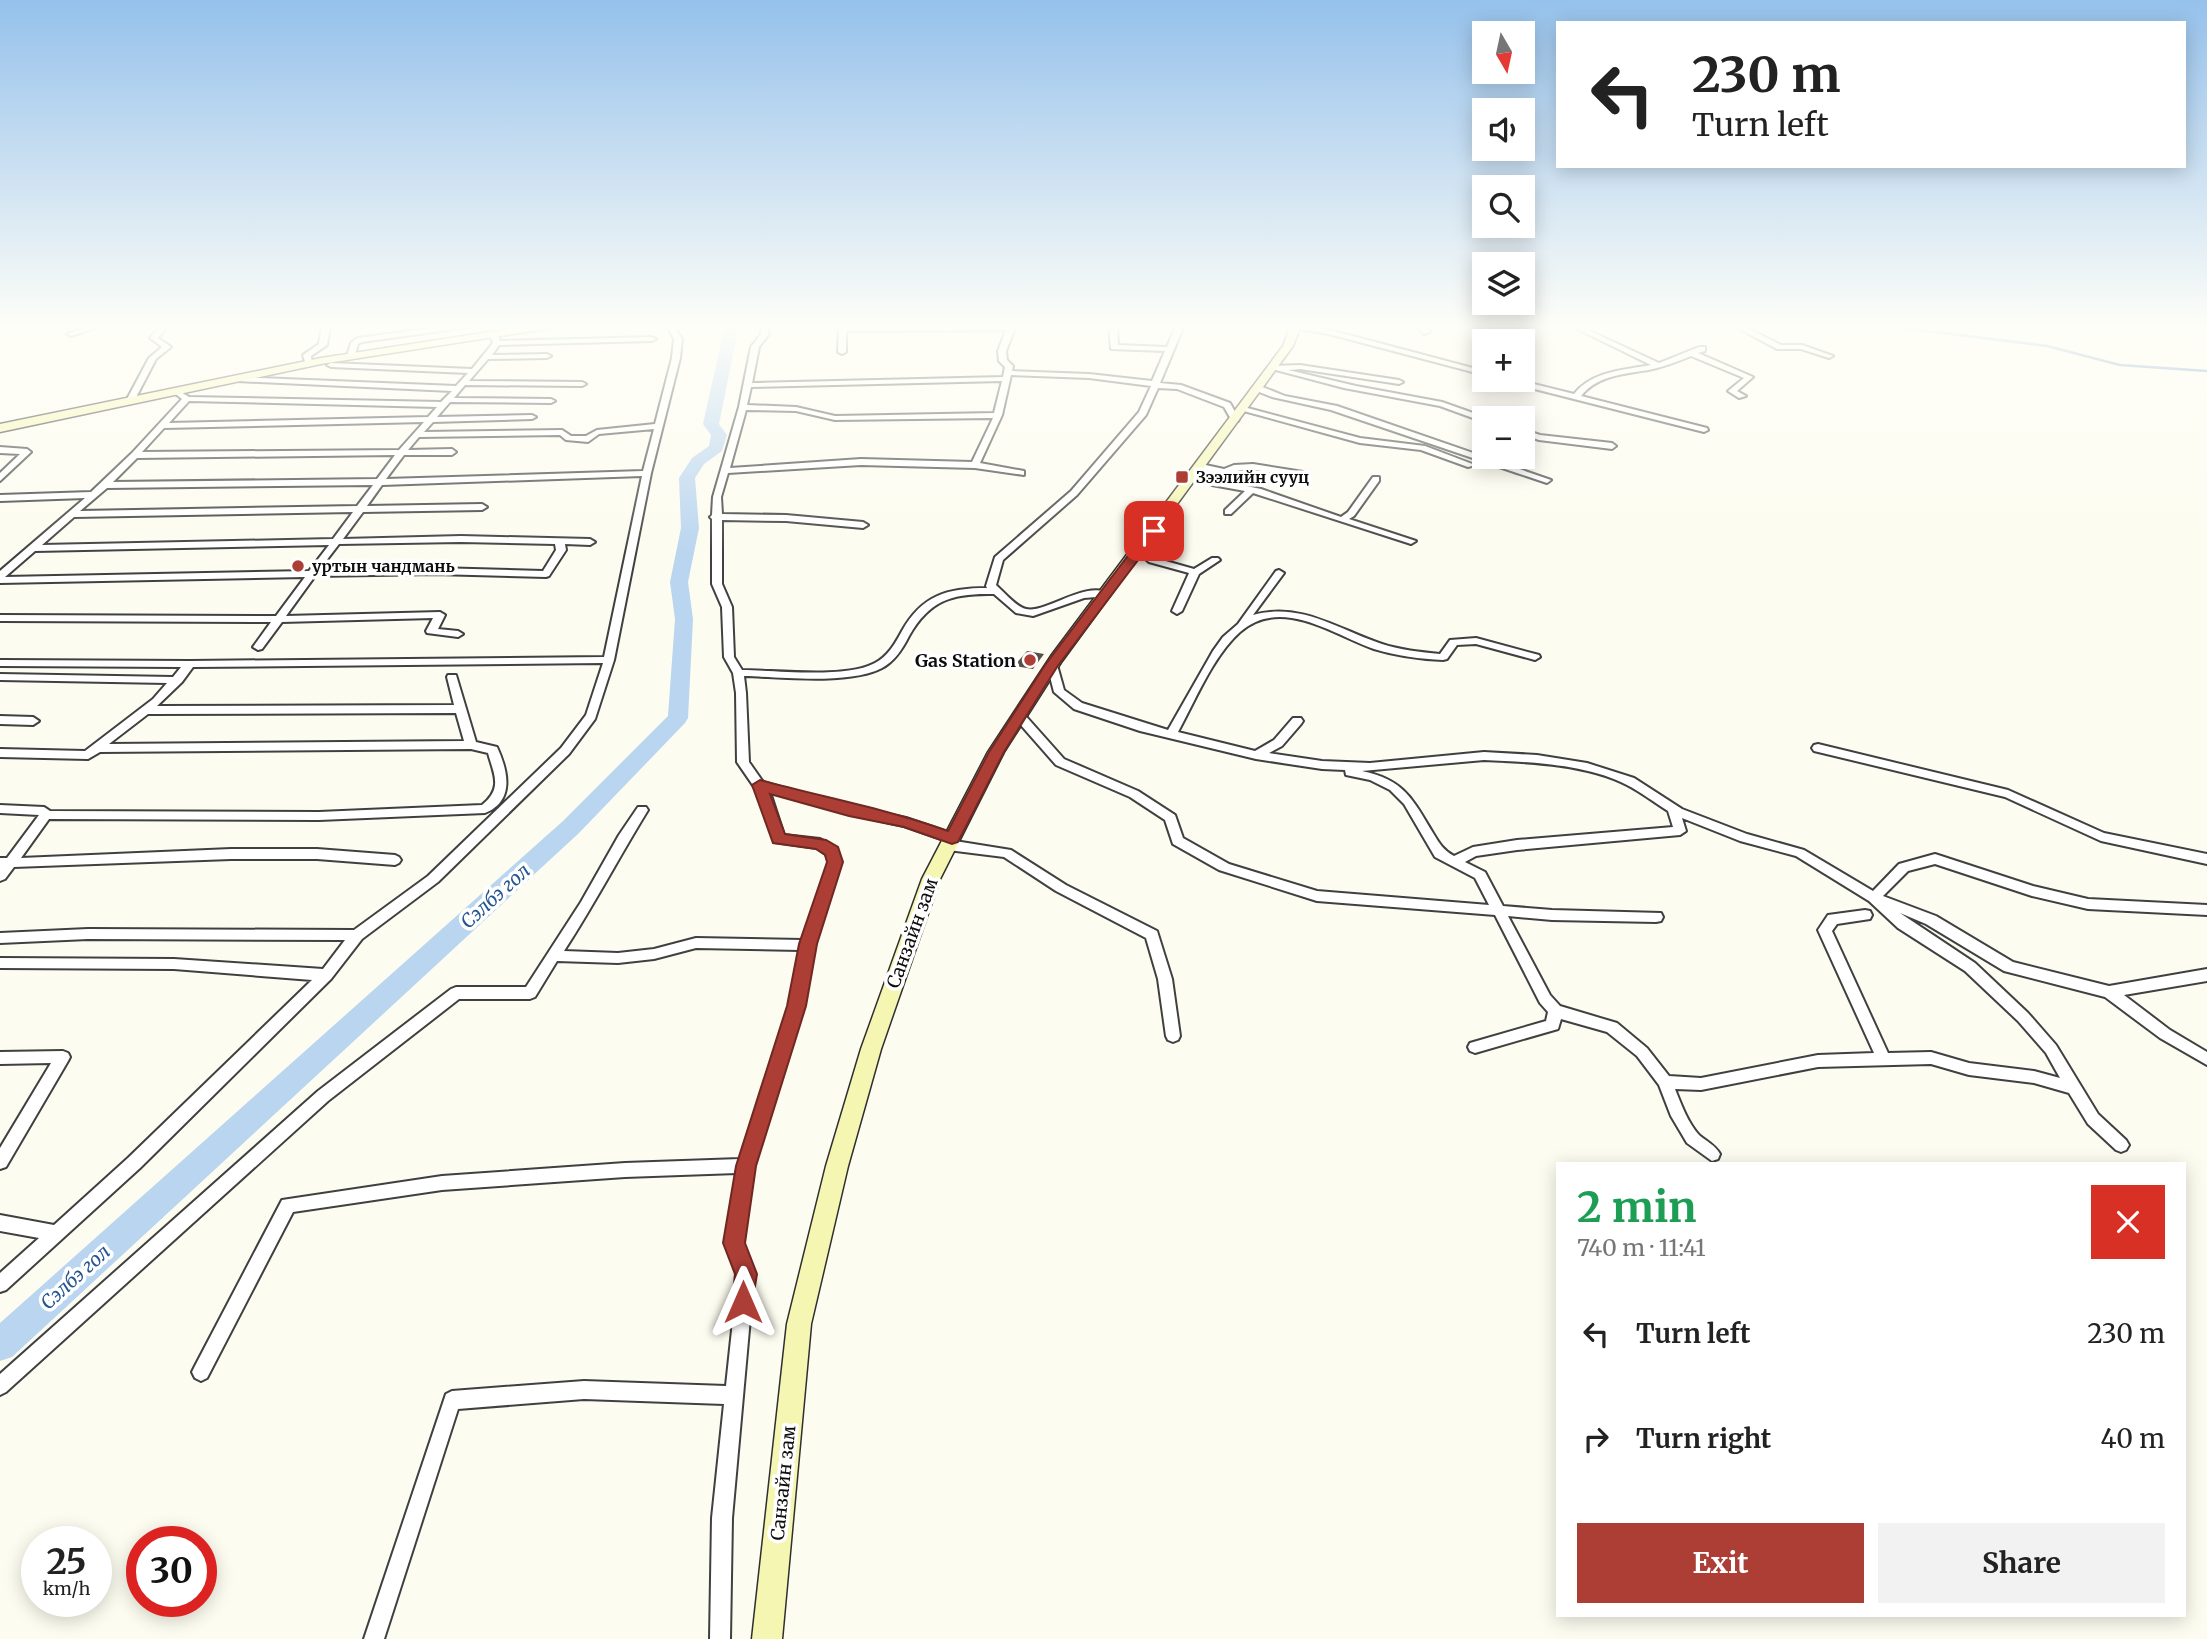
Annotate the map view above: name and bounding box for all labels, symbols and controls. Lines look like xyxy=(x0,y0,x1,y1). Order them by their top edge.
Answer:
north arrow xyxy=(1472,21,1535,84)
map controls xyxy=(1472,21,1535,469)
text: 230 m xyxy=(1692,44,1840,105)
icon: left xyxy=(1577,49,1668,140)
button: sound xyxy=(1472,98,1535,161)
text: Turn left xyxy=(1692,105,1829,145)
button: search xyxy=(1472,175,1535,238)
button: layers xyxy=(1472,252,1535,315)
button: + xyxy=(1472,329,1535,392)
button: − xyxy=(1472,406,1535,469)
place label: Зээлийн сууц xyxy=(1196,467,1309,487)
marker: Зээлийн сууц xyxy=(1174,469,1190,485)
pin xyxy=(1124,501,1184,561)
icon: arrive xyxy=(1135,512,1173,550)
place label: уртын чандмань xyxy=(312,556,455,576)
marker: уртын чандмань xyxy=(290,558,306,574)
place label: Gas Station xyxy=(915,649,1016,672)
marker: Gas Station xyxy=(1022,652,1038,668)
water label: Сэлбэ гол xyxy=(455,859,535,933)
street label: Санзайн зам xyxy=(881,874,943,991)
text: 2 min xyxy=(1577,1181,1697,1233)
button: close xyxy=(2091,1185,2165,1259)
text: 740 m · 11:41 xyxy=(1577,1233,1706,1262)
water label: Сэлбэ гол xyxy=(35,1240,115,1314)
position arrow xyxy=(706,1265,780,1339)
icon: left xyxy=(1577,1315,1615,1353)
text: Turn left xyxy=(1636,1317,1750,1350)
text: 230 m xyxy=(2087,1317,2165,1350)
icon: right xyxy=(1577,1420,1615,1458)
text: Turn right xyxy=(1636,1422,1771,1455)
text: 40 m xyxy=(2101,1422,2165,1455)
street label: Санзайн зам xyxy=(766,1424,801,1542)
button: Exit xyxy=(1577,1523,1864,1603)
button: Share xyxy=(1878,1523,2165,1603)
speed limit sign: 30 xyxy=(126,1526,217,1617)
text: 25 xyxy=(46,1540,87,1584)
text: km/h xyxy=(43,1577,90,1600)

